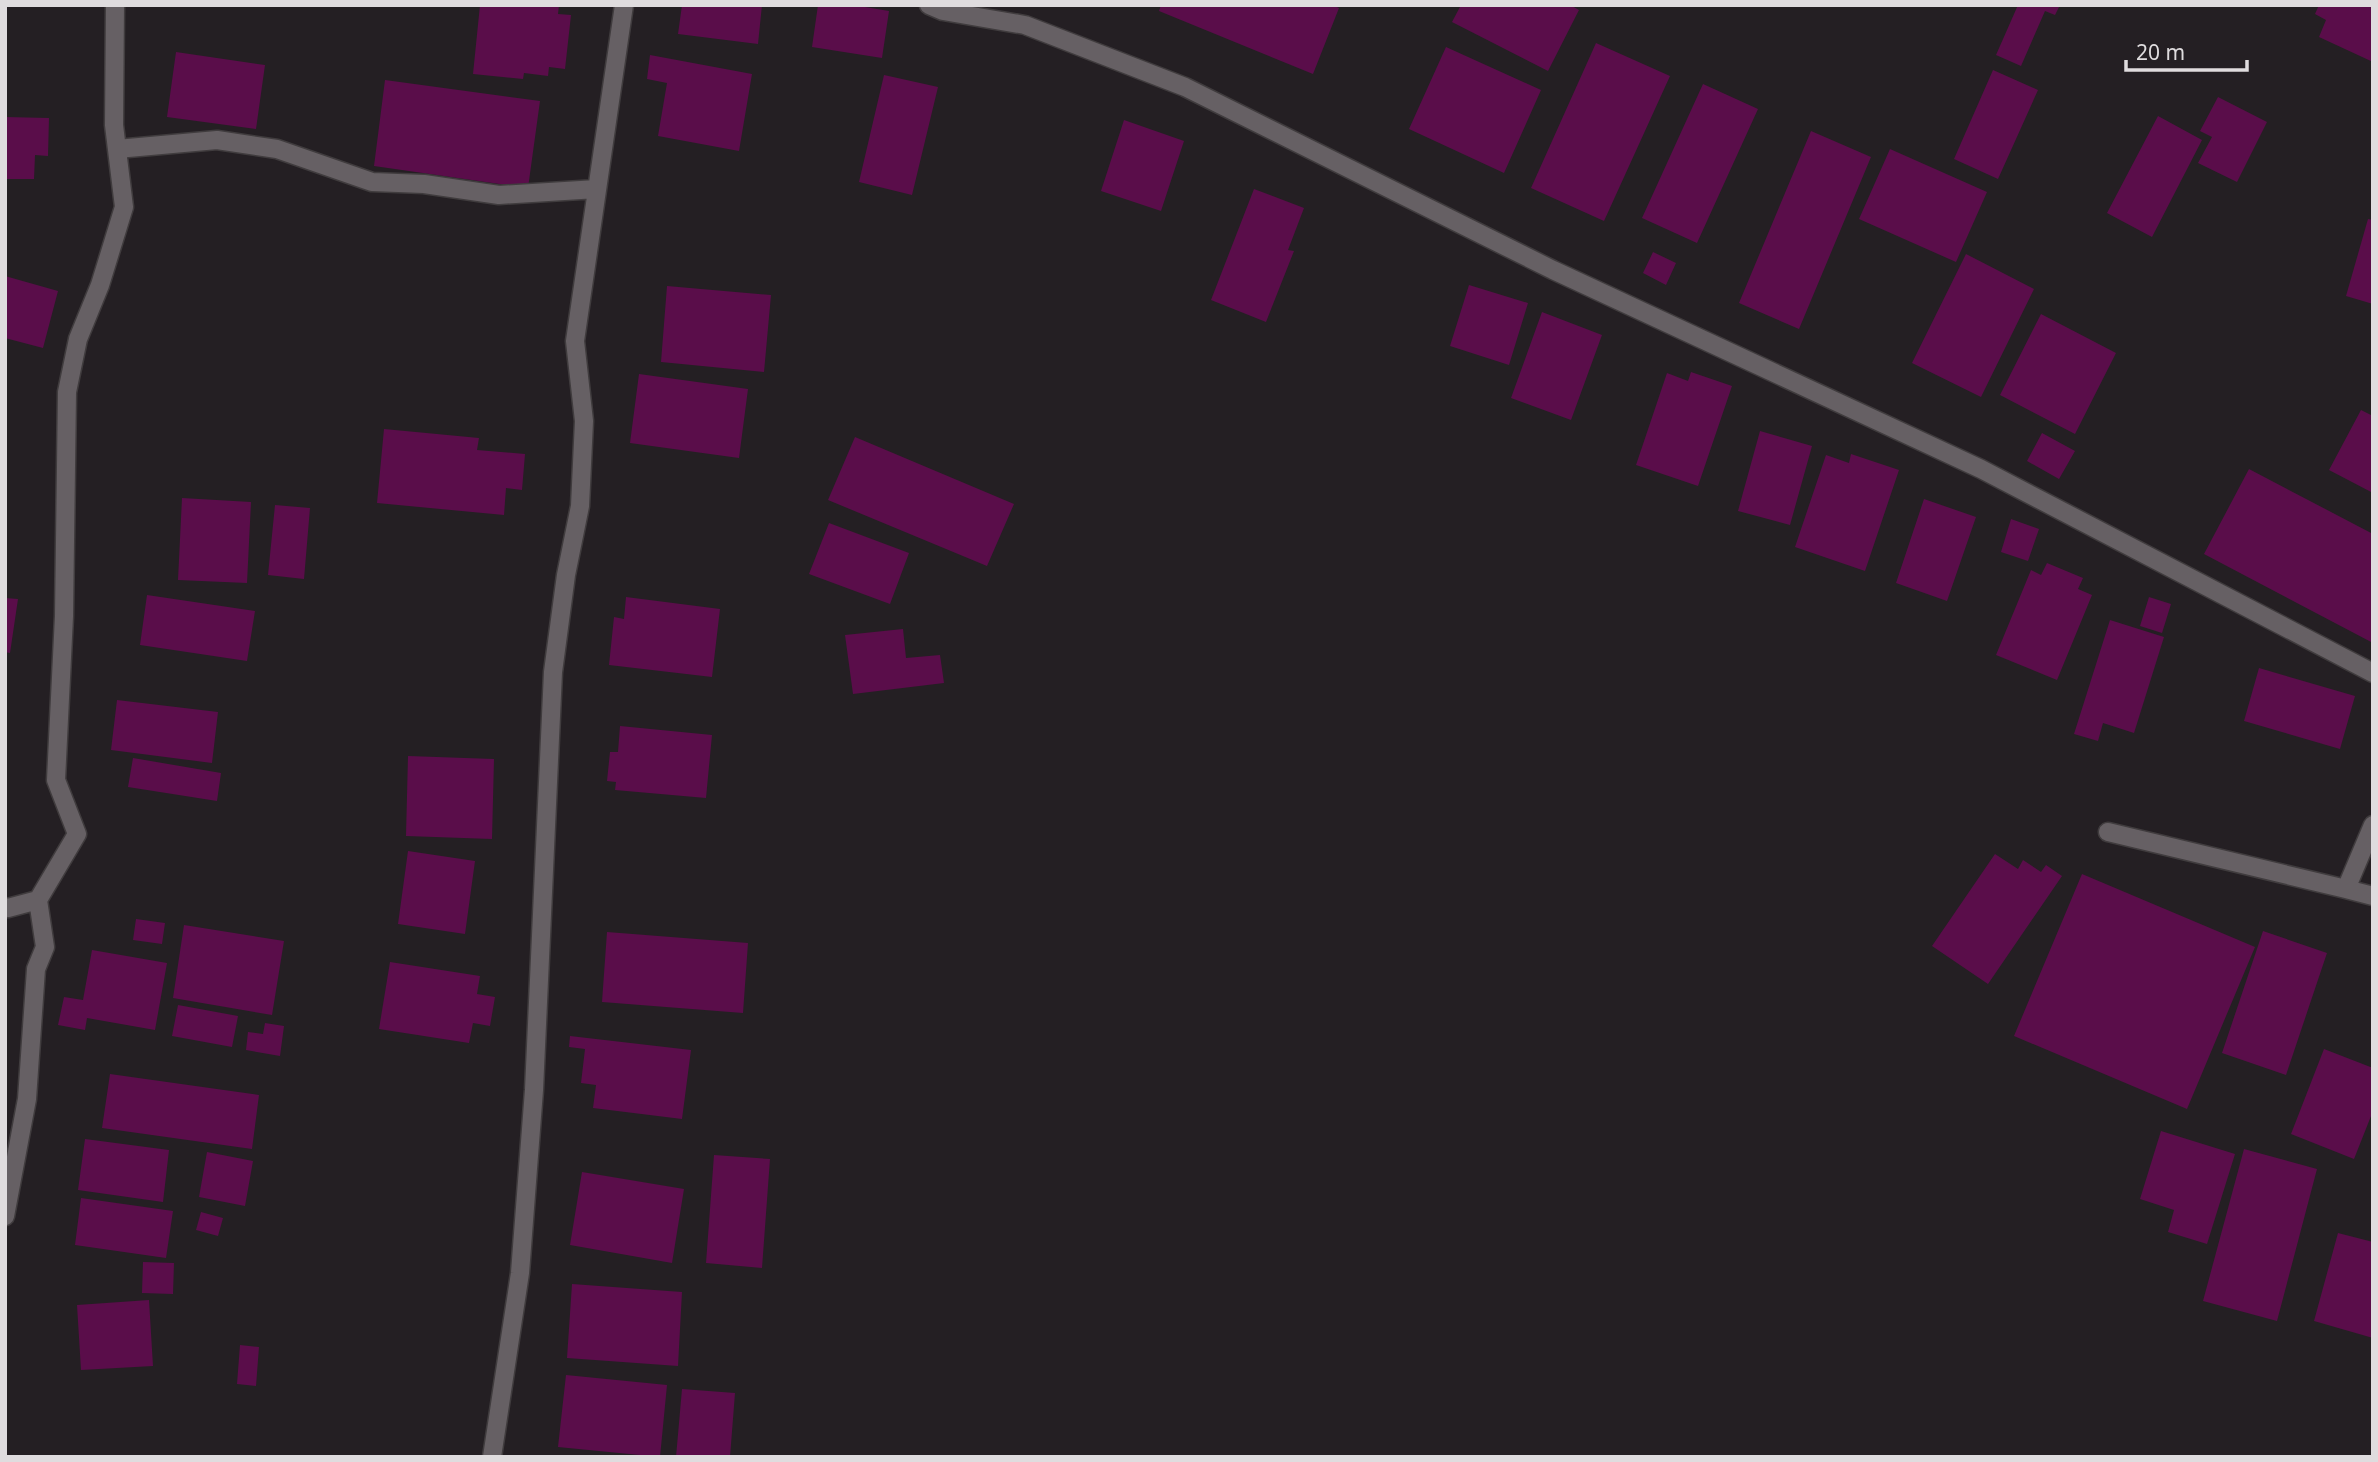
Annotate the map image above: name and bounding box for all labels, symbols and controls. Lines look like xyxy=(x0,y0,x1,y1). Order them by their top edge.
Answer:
scale bar xyxy=(2126,28,2247,72)
text: 20 m xyxy=(2136,38,2185,66)

